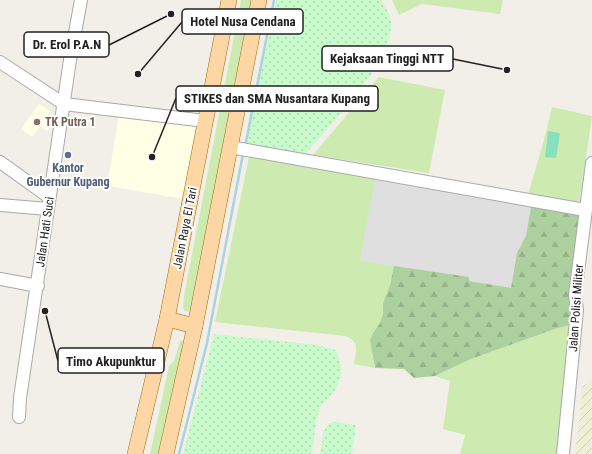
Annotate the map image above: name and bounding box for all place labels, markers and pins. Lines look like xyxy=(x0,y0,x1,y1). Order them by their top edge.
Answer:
callout: Hotel Nusa Cendana xyxy=(182,9,303,34)
callout: Dr. Erol P.A.N xyxy=(24,32,109,57)
callout: Kejaksaan Tinggi NTT xyxy=(322,46,453,71)
callout: STIKES dan SMA Nusantara Kupang xyxy=(176,86,378,111)
place label: TK Putra 1 xyxy=(45,115,96,129)
marker: TK Putra 1 xyxy=(32,117,42,127)
marker: Kantor Gubernur Kupang xyxy=(63,150,73,160)
place label: Kantor Gubernur Kupang xyxy=(26,161,110,189)
callout: Timo Akupunktur xyxy=(58,348,164,373)

